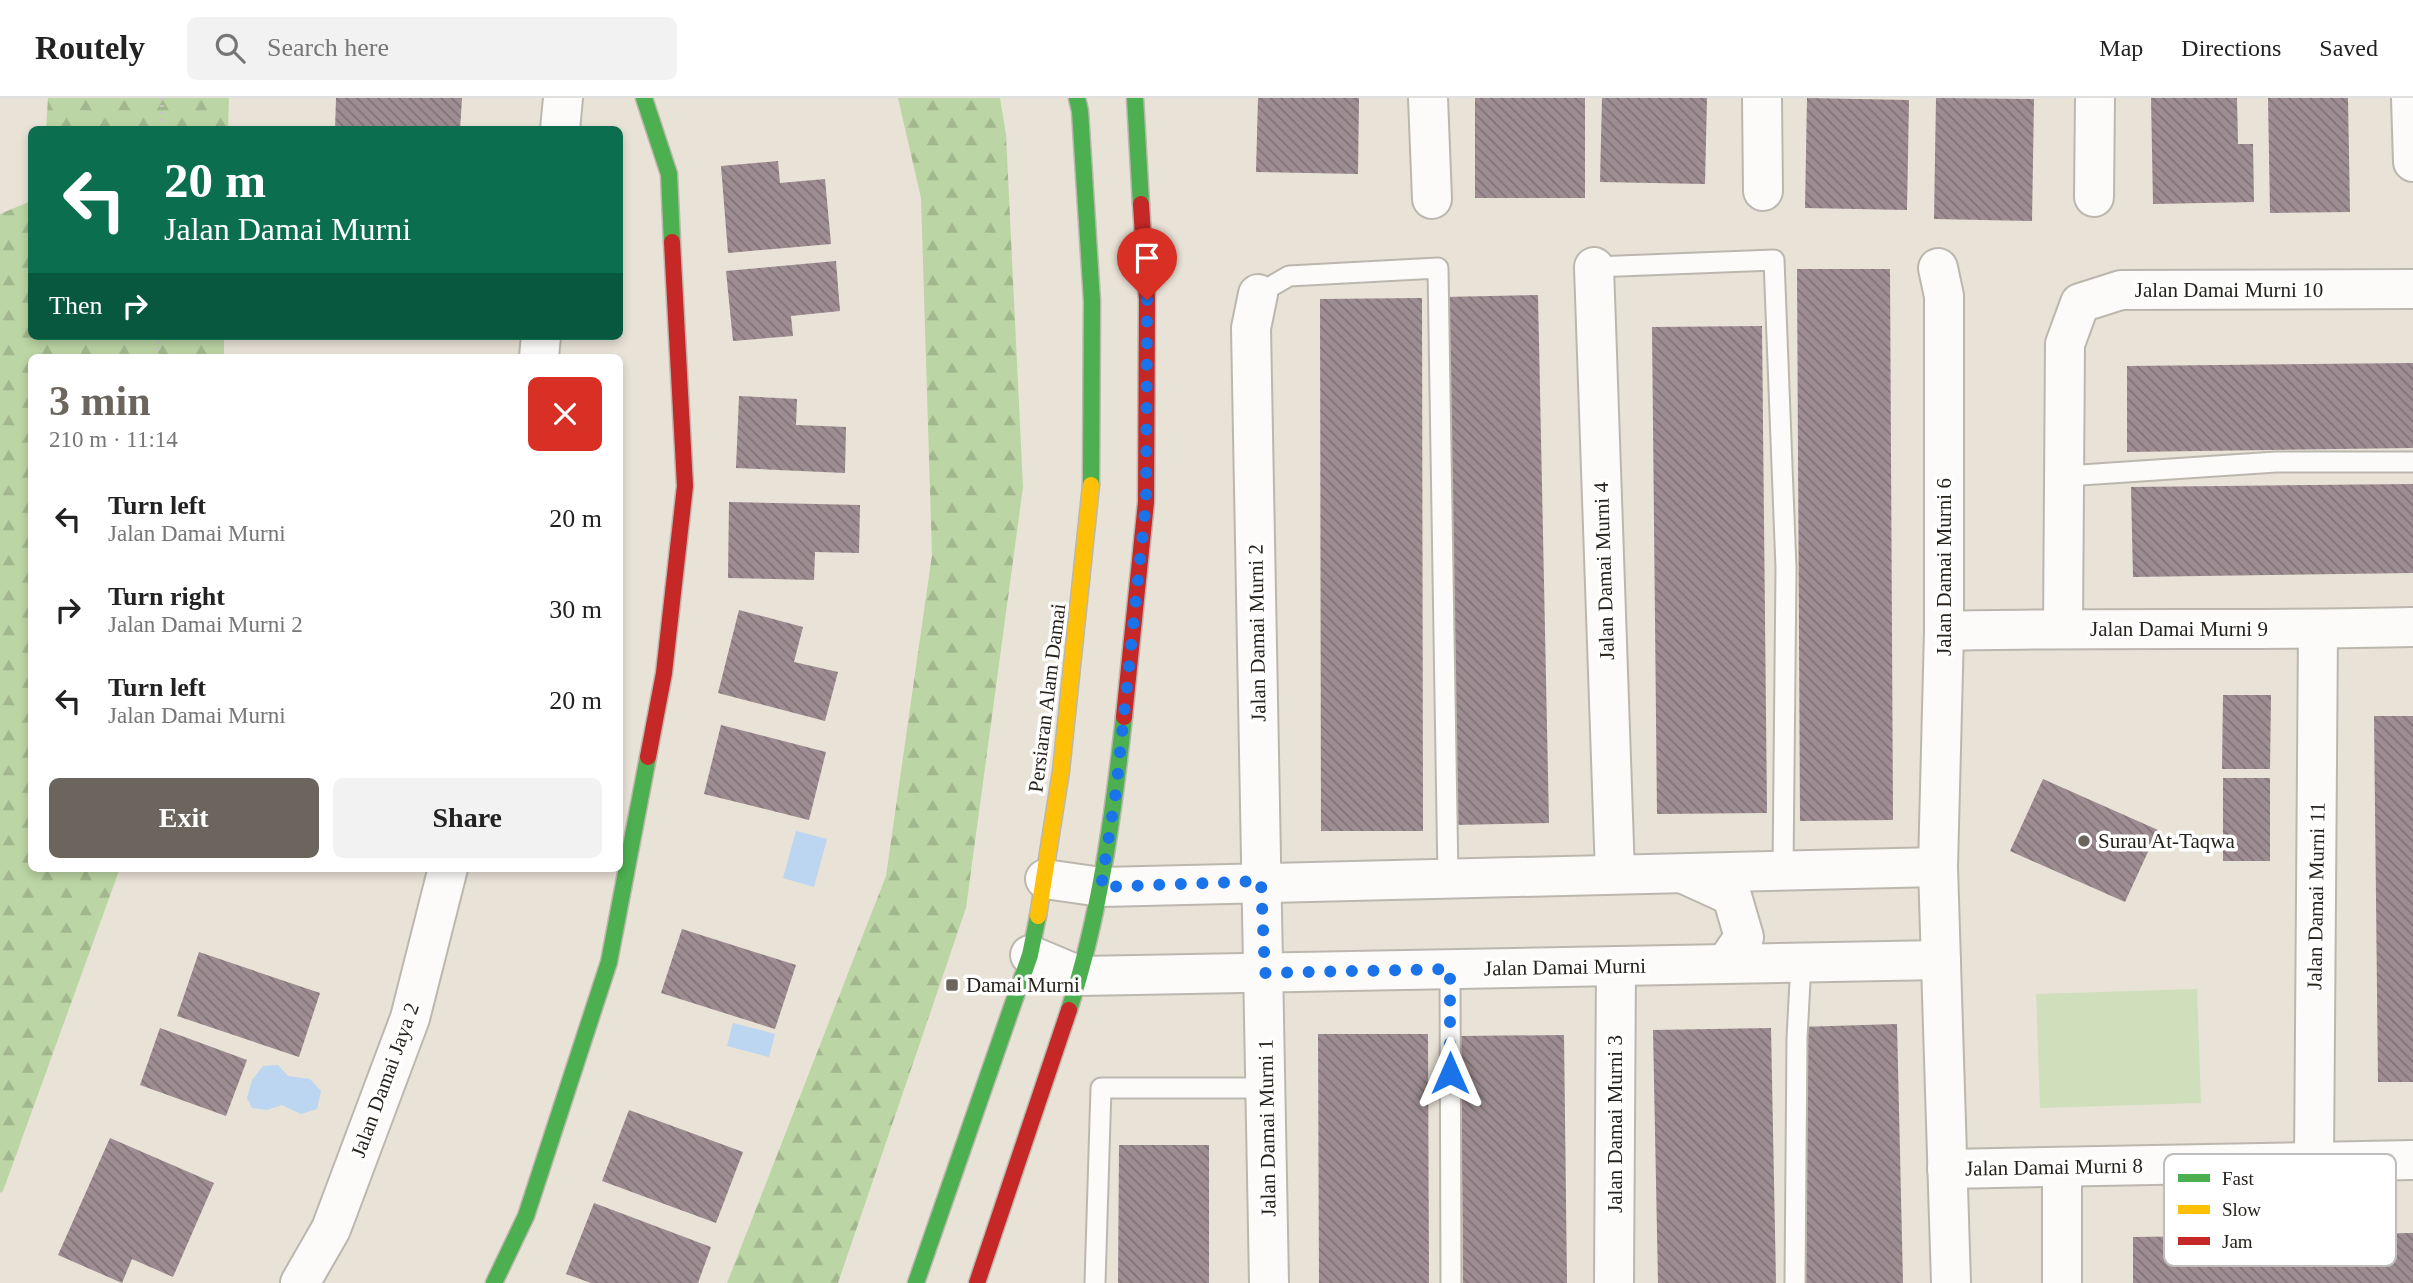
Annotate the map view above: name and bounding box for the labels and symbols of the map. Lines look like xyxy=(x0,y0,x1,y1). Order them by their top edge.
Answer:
pin xyxy=(1117,228,1177,300)
street label: Jalan Damai Murni 10 xyxy=(2135,278,2323,302)
street label: Jalan Damai Murni 6 xyxy=(1932,478,1956,656)
street label: Jalan Damai Murni 4 xyxy=(1589,481,1619,660)
street label: Jalan Damai Murni 2 xyxy=(1243,544,1271,722)
street label: Persiaran Alam Damai xyxy=(1024,602,1071,794)
street label: Jalan Damai Murni 9 xyxy=(2090,617,2268,641)
street label: Jalan Damai Murni 11 xyxy=(2302,802,2330,990)
place label: Surau At-Taqwa xyxy=(2098,829,2235,853)
marker: Surau At-Taqwa xyxy=(2076,833,2092,849)
street label: Jalan Damai Murni xyxy=(1484,954,1646,980)
place label: Damai Murni xyxy=(966,973,1080,997)
marker: Damai Murni xyxy=(944,977,960,993)
street label: Jalan Damai Jaya 2 xyxy=(346,999,424,1161)
street label: Jalan Damai Murni 3 xyxy=(1603,1035,1627,1213)
position arrow xyxy=(1413,1036,1487,1110)
street label: Jalan Damai Murni 1 xyxy=(1253,1039,1281,1217)
street label: Jalan Damai Murni 8 xyxy=(1965,1153,2143,1181)
legend xyxy=(2164,1154,2396,1266)
text: Fast xyxy=(2222,1168,2254,1189)
text: Slow xyxy=(2222,1199,2261,1220)
text: Jam xyxy=(2222,1231,2253,1252)

